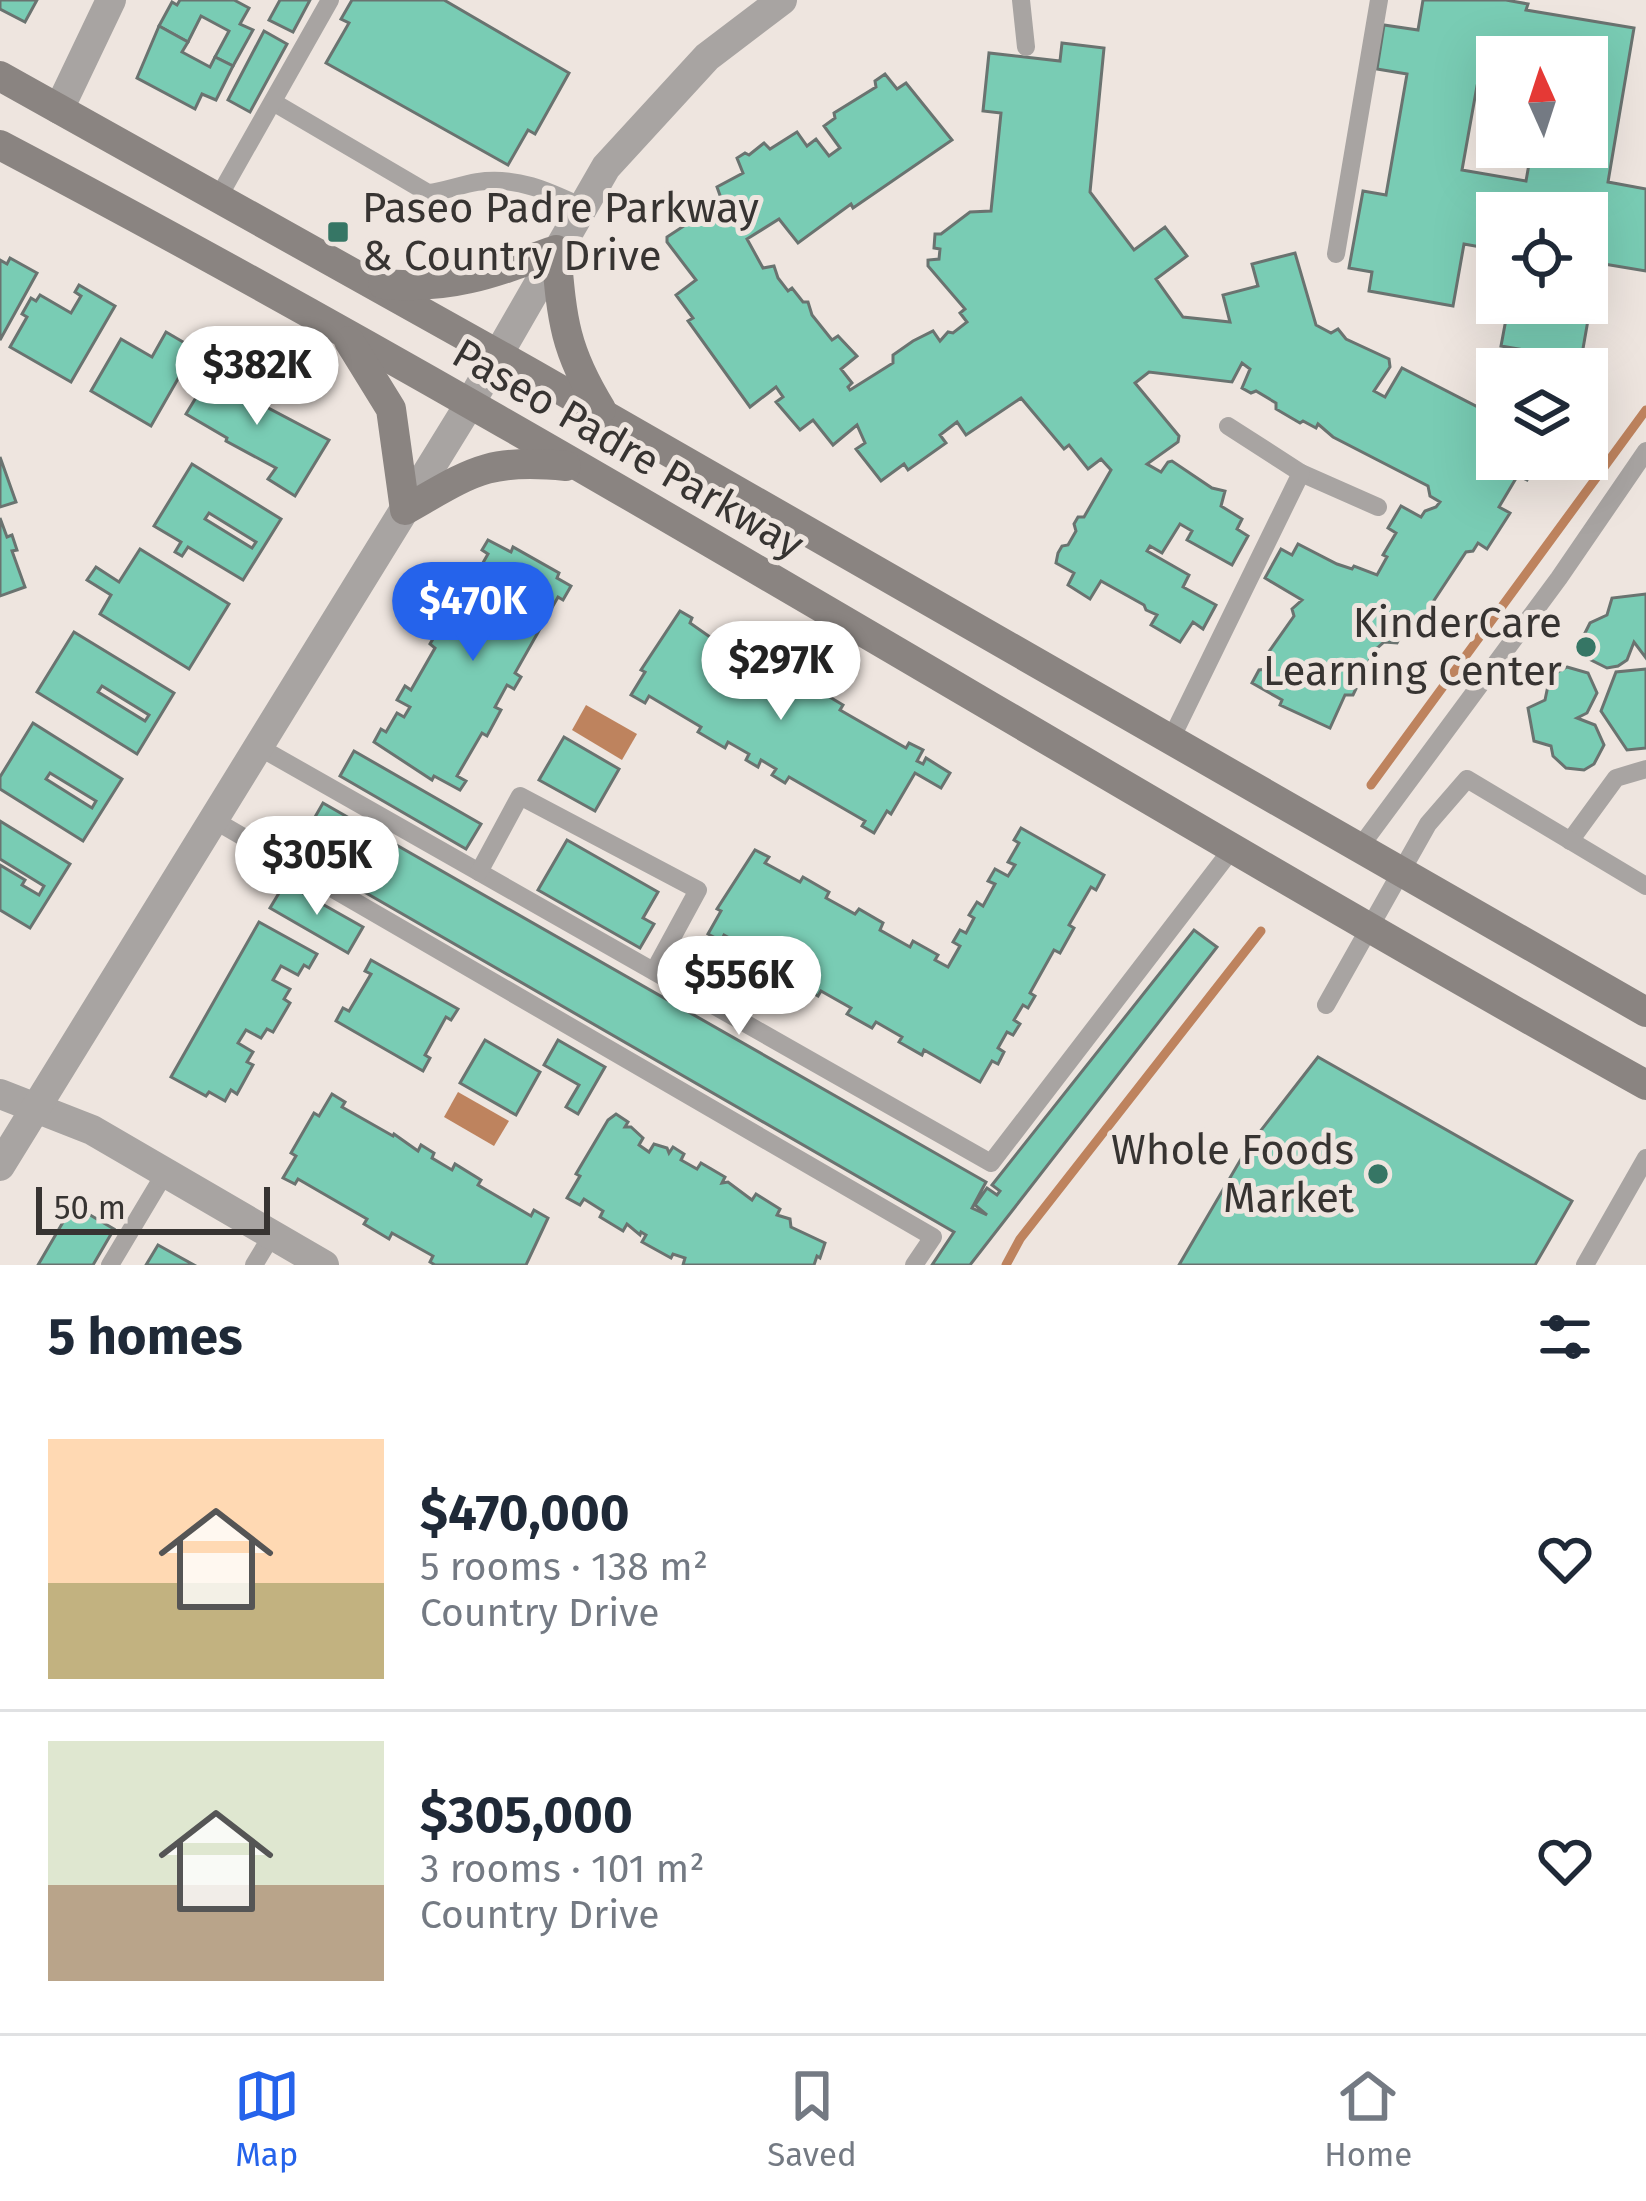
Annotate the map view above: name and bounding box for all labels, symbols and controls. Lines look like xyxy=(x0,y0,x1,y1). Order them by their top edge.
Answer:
north arrow xyxy=(1476,36,1608,168)
map controls xyxy=(1476,36,1608,480)
place label: Paseo Padre Parkway & Country Drive xyxy=(362,183,759,281)
button: locate xyxy=(1476,192,1608,324)
marker: Paseo Padre Parkway & Country Drive xyxy=(325,219,351,245)
pin: $382K xyxy=(173,326,341,428)
street label: Paseo Padre Parkway xyxy=(444,328,813,570)
text: $382K xyxy=(203,342,311,388)
button: layers xyxy=(1476,348,1608,480)
pin: $470K xyxy=(389,562,557,664)
text: $470K xyxy=(419,578,527,624)
place label: KinderCare Learning Center xyxy=(1263,598,1562,696)
pin: $297K xyxy=(697,621,865,723)
marker: KinderCare Learning Center xyxy=(1573,634,1599,660)
text: $297K xyxy=(728,637,834,683)
pin: $305K xyxy=(233,816,401,918)
text: $305K xyxy=(262,832,372,878)
pin: $556K xyxy=(655,936,823,1038)
text: $556K xyxy=(684,952,794,998)
place label: Whole Foods Market xyxy=(1111,1125,1355,1223)
marker: Whole Foods Market xyxy=(1365,1161,1391,1187)
scale bar xyxy=(36,1181,270,1234)
text: 50 m xyxy=(54,1188,126,1228)
icon: filters xyxy=(1532,1304,1598,1370)
text: 5 homes xyxy=(48,1306,243,1368)
text: $470,000 xyxy=(420,1482,630,1544)
icon: home xyxy=(144,1487,288,1631)
icon: heart xyxy=(1532,1526,1598,1592)
text: 5 rooms · 138 m² xyxy=(420,1544,708,1590)
text: Country Drive xyxy=(420,1590,660,1636)
text: $305,000 xyxy=(420,1784,633,1846)
icon: home xyxy=(144,1789,288,1933)
icon: heart xyxy=(1532,1828,1598,1894)
text: 3 rooms · 101 m² xyxy=(420,1846,705,1892)
text: Country Drive xyxy=(420,1892,660,1938)
tab: Map xyxy=(234,2063,300,2175)
tab: Saved xyxy=(767,2063,857,2175)
tab: Home xyxy=(1324,2063,1412,2175)

